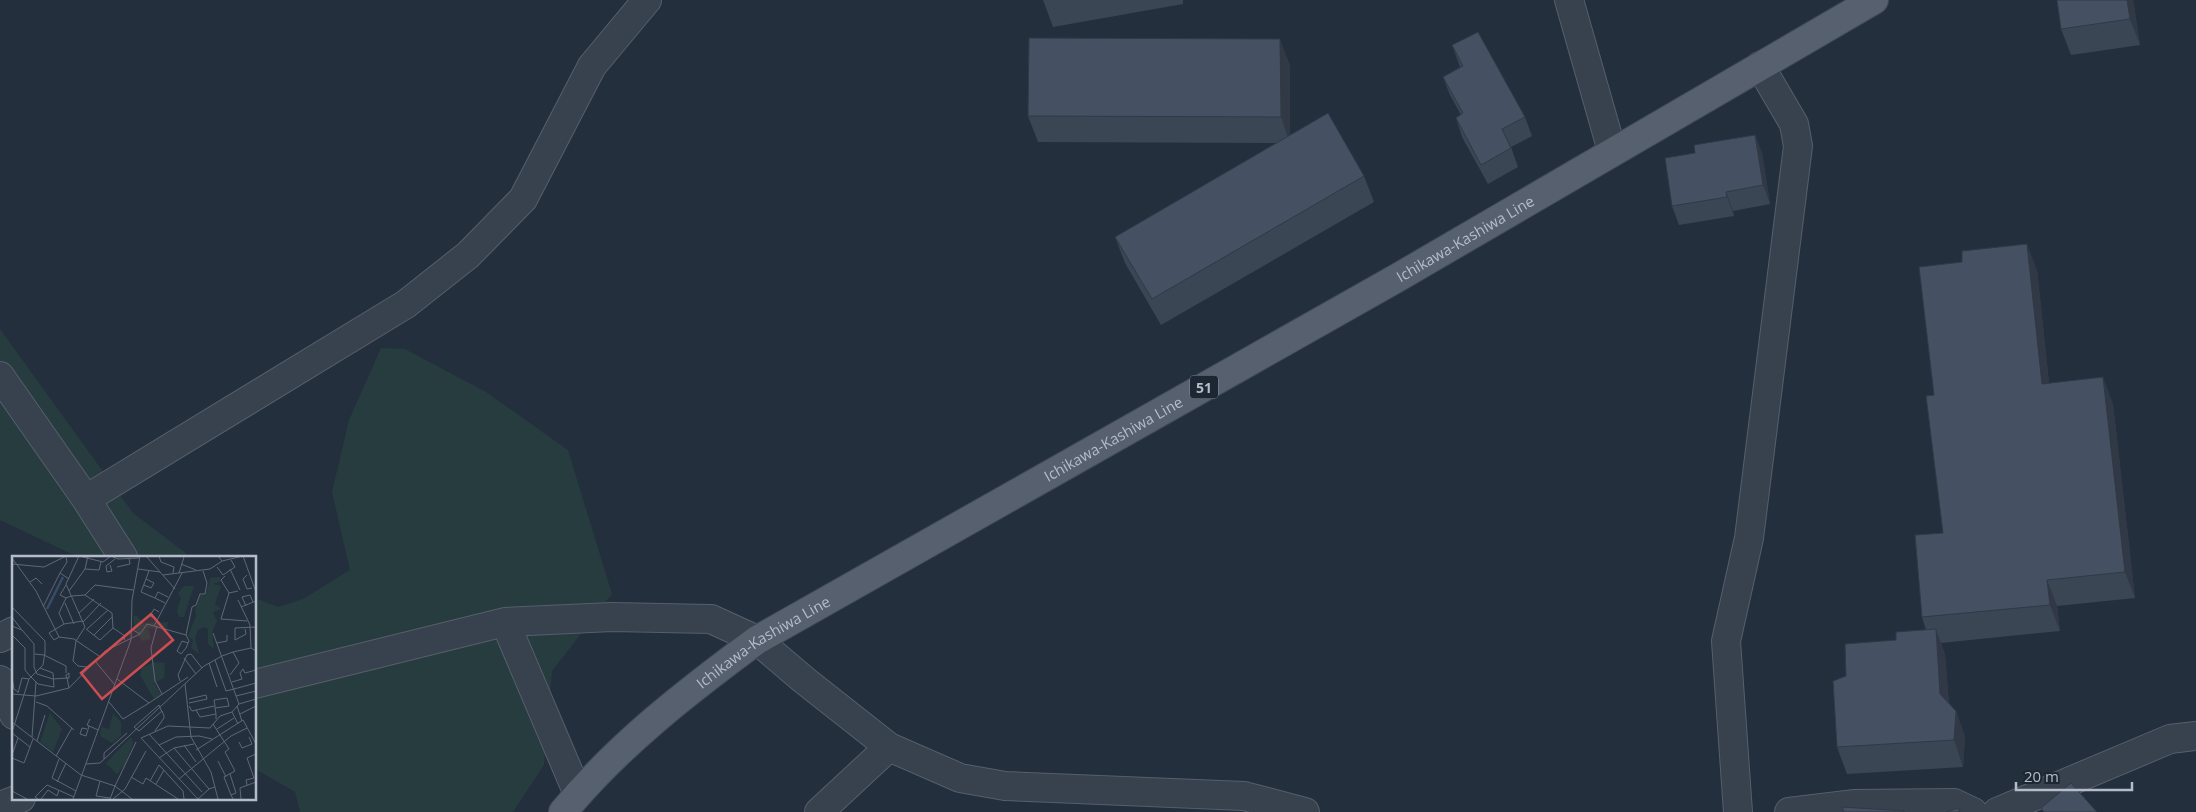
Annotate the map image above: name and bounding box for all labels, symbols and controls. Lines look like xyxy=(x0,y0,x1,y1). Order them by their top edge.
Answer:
street label: Ichikawa-Kashiwa Line xyxy=(1393,190,1538,286)
road number: 51 xyxy=(1190,376,1218,398)
street label: Ichikawa-Kashiwa Line xyxy=(1040,391,1186,486)
inset map xyxy=(12,556,256,800)
street label: Ichikawa-Kashiwa Line xyxy=(692,591,833,693)
scale bar xyxy=(2016,760,2132,792)
text: 20 m xyxy=(2024,766,2059,786)

